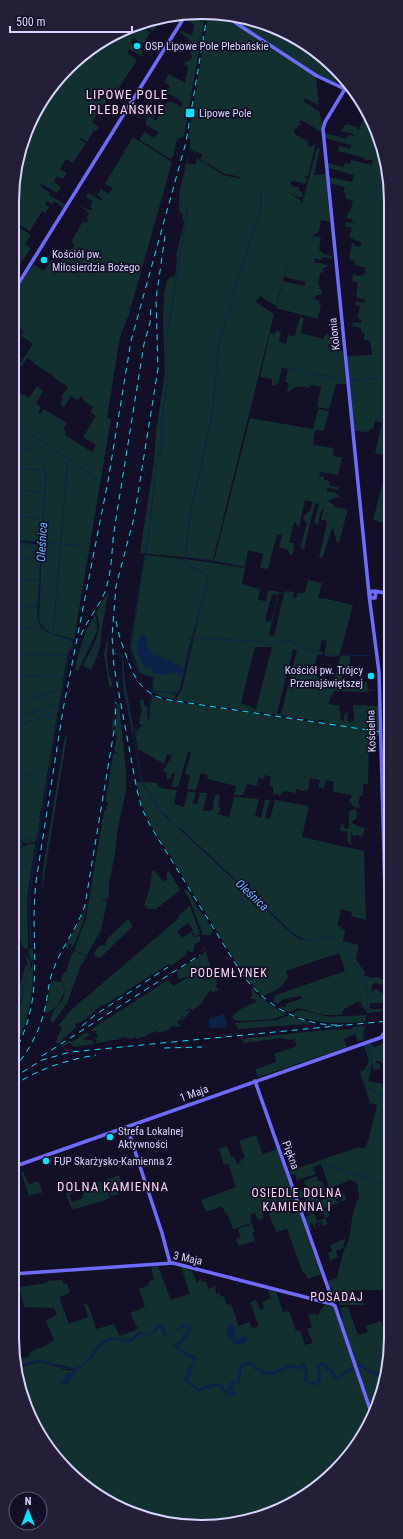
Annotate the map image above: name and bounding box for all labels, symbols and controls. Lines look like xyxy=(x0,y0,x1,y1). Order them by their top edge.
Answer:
scale bar xyxy=(10,8,132,34)
text: 500 m xyxy=(16,15,46,29)
place label: OSP Lipowe Pole Plebańskie xyxy=(145,40,269,53)
marker: OSP Lipowe Pole Plebańskie xyxy=(132,41,142,51)
district label: LIPOWE POLE PLEBAŃSKIE xyxy=(86,87,168,117)
marker: Lipowe Pole xyxy=(184,107,196,119)
place label: Lipowe Pole xyxy=(199,107,252,120)
place label: Kościół pw. Miłosierdzia Bożego xyxy=(52,248,140,274)
marker: Kościół pw. Miłosierdzia Bożego xyxy=(39,255,49,265)
street label: Kolonia xyxy=(326,317,343,351)
water label: Oleśnica xyxy=(34,522,50,562)
place label: Kościół pw. Trójcy Przenajświętszej xyxy=(285,664,363,690)
marker: Kościół pw. Trójcy Przenajświętszej xyxy=(366,671,376,681)
street label: Kościelna xyxy=(364,710,379,752)
water label: Oleśnica xyxy=(233,876,271,914)
district label: PODEMŁYNEK xyxy=(190,966,268,980)
street label: 1 Maja xyxy=(178,1082,210,1105)
place label: Strefa Lokalnej Aktywności xyxy=(118,1125,183,1151)
marker: Strefa Lokalnej Aktywności xyxy=(105,1132,115,1142)
street label: Piękna xyxy=(279,1139,302,1171)
place label: FUP Skarżysko-Kamienna 2 xyxy=(54,1155,172,1168)
marker: FUP Skarżysko-Kamienna 2 xyxy=(41,1156,51,1166)
district label: DOLNA KAMIENNA xyxy=(57,1179,169,1194)
district label: OSIEDLE DOLNA KAMIENNA I xyxy=(252,1186,342,1214)
street label: 3 Maja xyxy=(172,1249,204,1268)
district label: POSADAJ xyxy=(310,1290,364,1304)
north arrow xyxy=(8,1491,48,1531)
text: N xyxy=(25,1495,32,1508)

